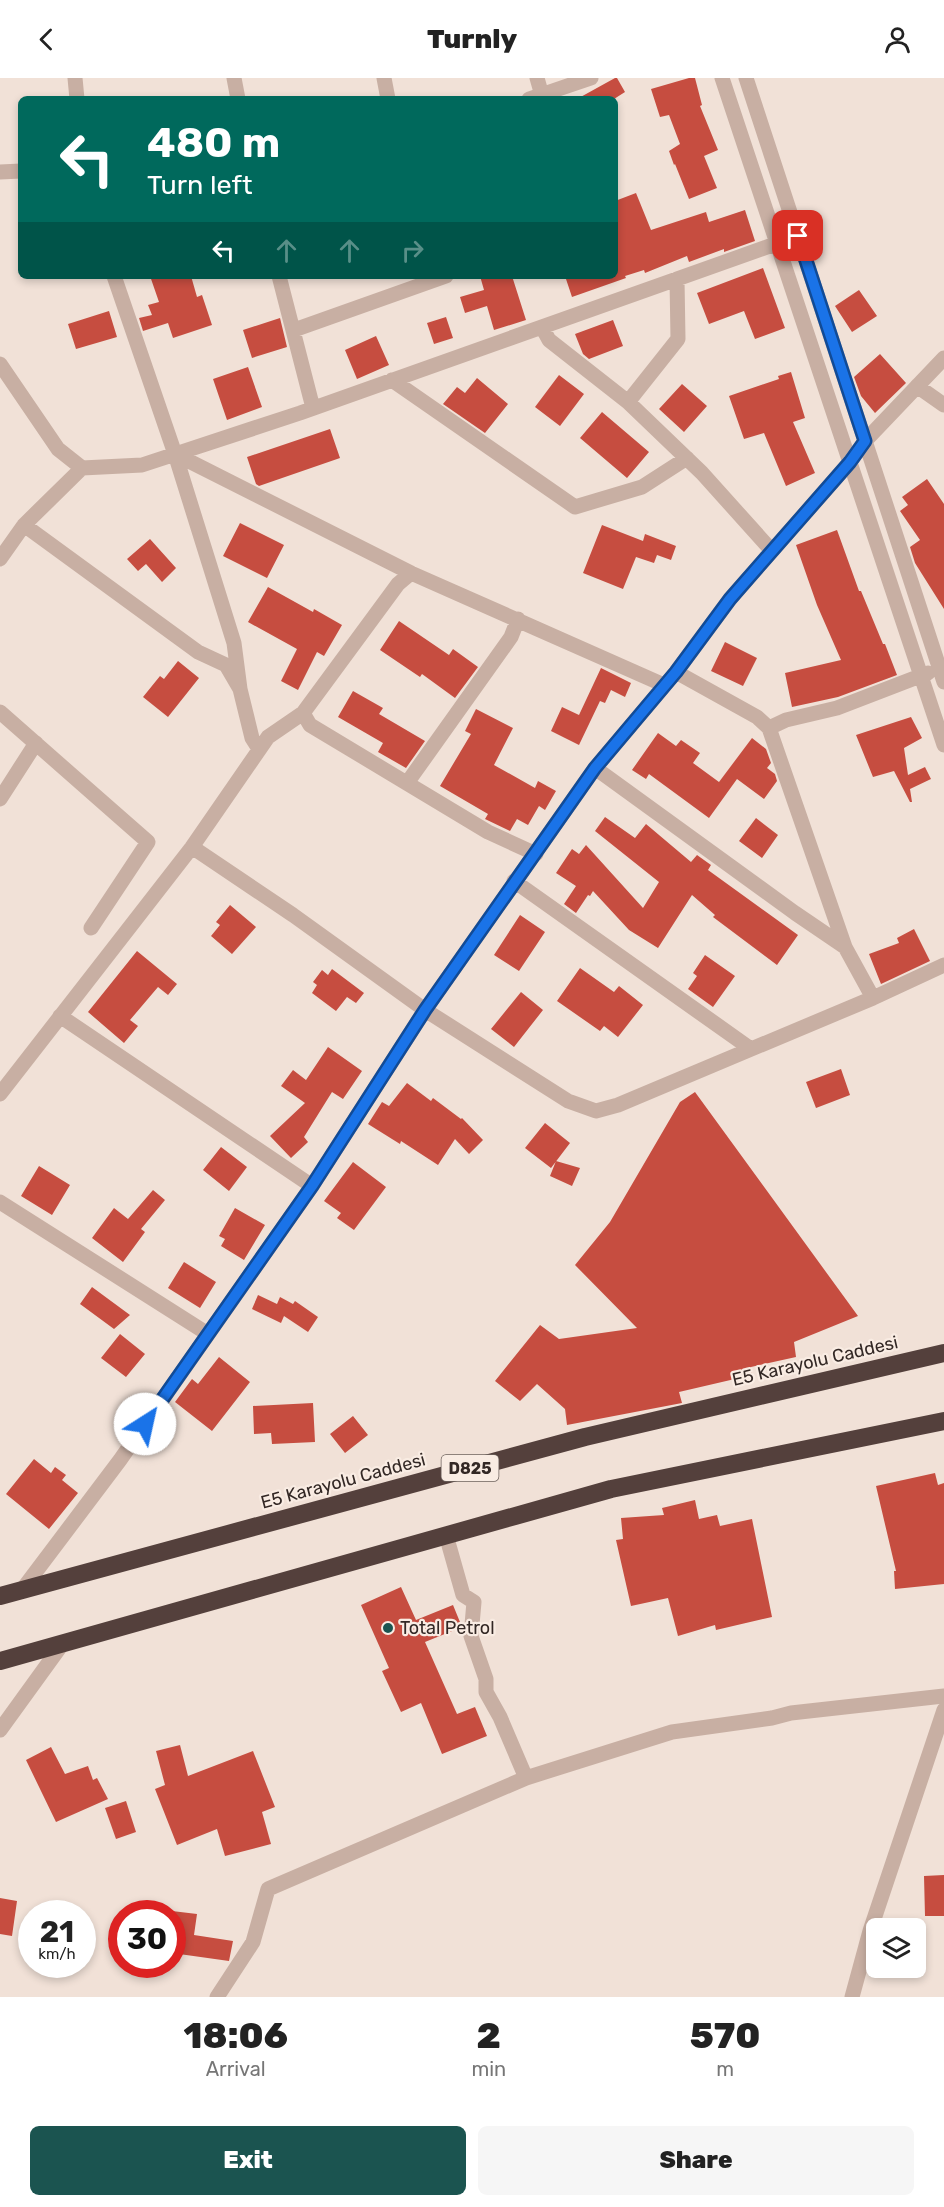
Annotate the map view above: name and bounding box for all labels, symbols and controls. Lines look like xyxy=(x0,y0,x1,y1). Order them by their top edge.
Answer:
icon: back xyxy=(30,23,63,56)
text: Turnly xyxy=(427,23,517,55)
icon: person xyxy=(881,23,914,56)
text: 480 m xyxy=(147,118,280,168)
icon: left xyxy=(48,120,126,198)
text: Turn left xyxy=(147,169,252,201)
pin xyxy=(772,210,823,261)
icon: arrive xyxy=(781,219,814,252)
icon: left xyxy=(207,234,240,267)
icon: ahead xyxy=(270,234,303,267)
icon: ahead xyxy=(333,234,366,267)
icon: right xyxy=(396,234,429,267)
street label: E5 Karayolu Caddesi xyxy=(730,1331,900,1391)
position arrow xyxy=(113,1392,177,1456)
street label: E5 Karayolu Caddesi xyxy=(258,1448,428,1514)
road number: D825 xyxy=(442,1455,498,1481)
place label: Total Petrol xyxy=(400,1617,495,1639)
marker: Total Petrol xyxy=(381,1621,395,1635)
speed limit sign: 30 xyxy=(108,1900,186,1978)
text: 21 xyxy=(40,1914,74,1950)
map controls xyxy=(866,1918,926,1978)
button: layers xyxy=(866,1918,926,1978)
text: km/h xyxy=(38,1945,76,1963)
text: 18:06 xyxy=(184,2014,288,2057)
text: 2 xyxy=(477,2014,501,2057)
text: 570 xyxy=(690,2014,760,2057)
text: Arrival xyxy=(206,2057,266,2081)
text: min xyxy=(471,2057,506,2081)
text: m xyxy=(716,2057,734,2081)
button: Exit xyxy=(30,2126,466,2195)
button: Share xyxy=(478,2126,914,2195)

